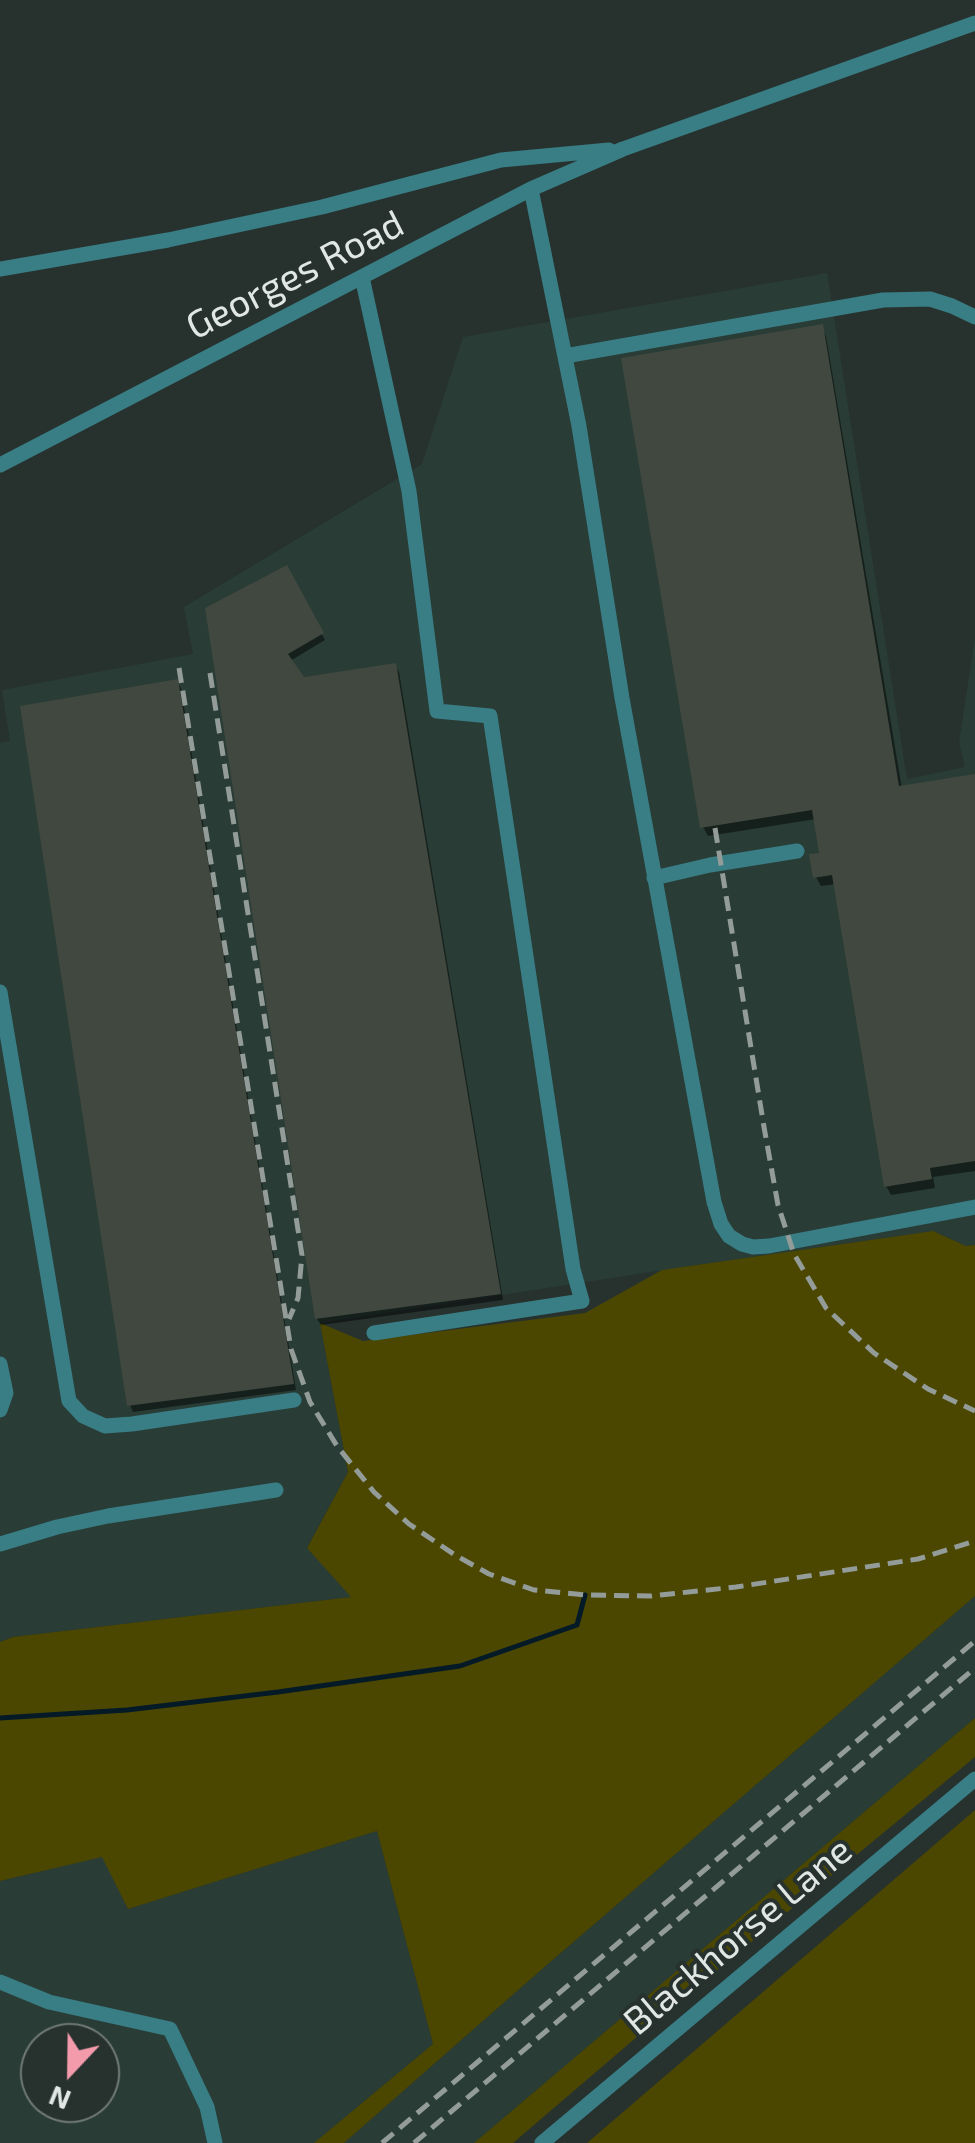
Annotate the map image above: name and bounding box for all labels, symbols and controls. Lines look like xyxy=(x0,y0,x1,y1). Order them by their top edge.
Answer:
street label: Georges Road xyxy=(179,201,411,349)
street label: Blackhorse Lane xyxy=(615,1827,861,2045)
north arrow xyxy=(20,2023,120,2123)
text: N xyxy=(44,2079,75,2119)

